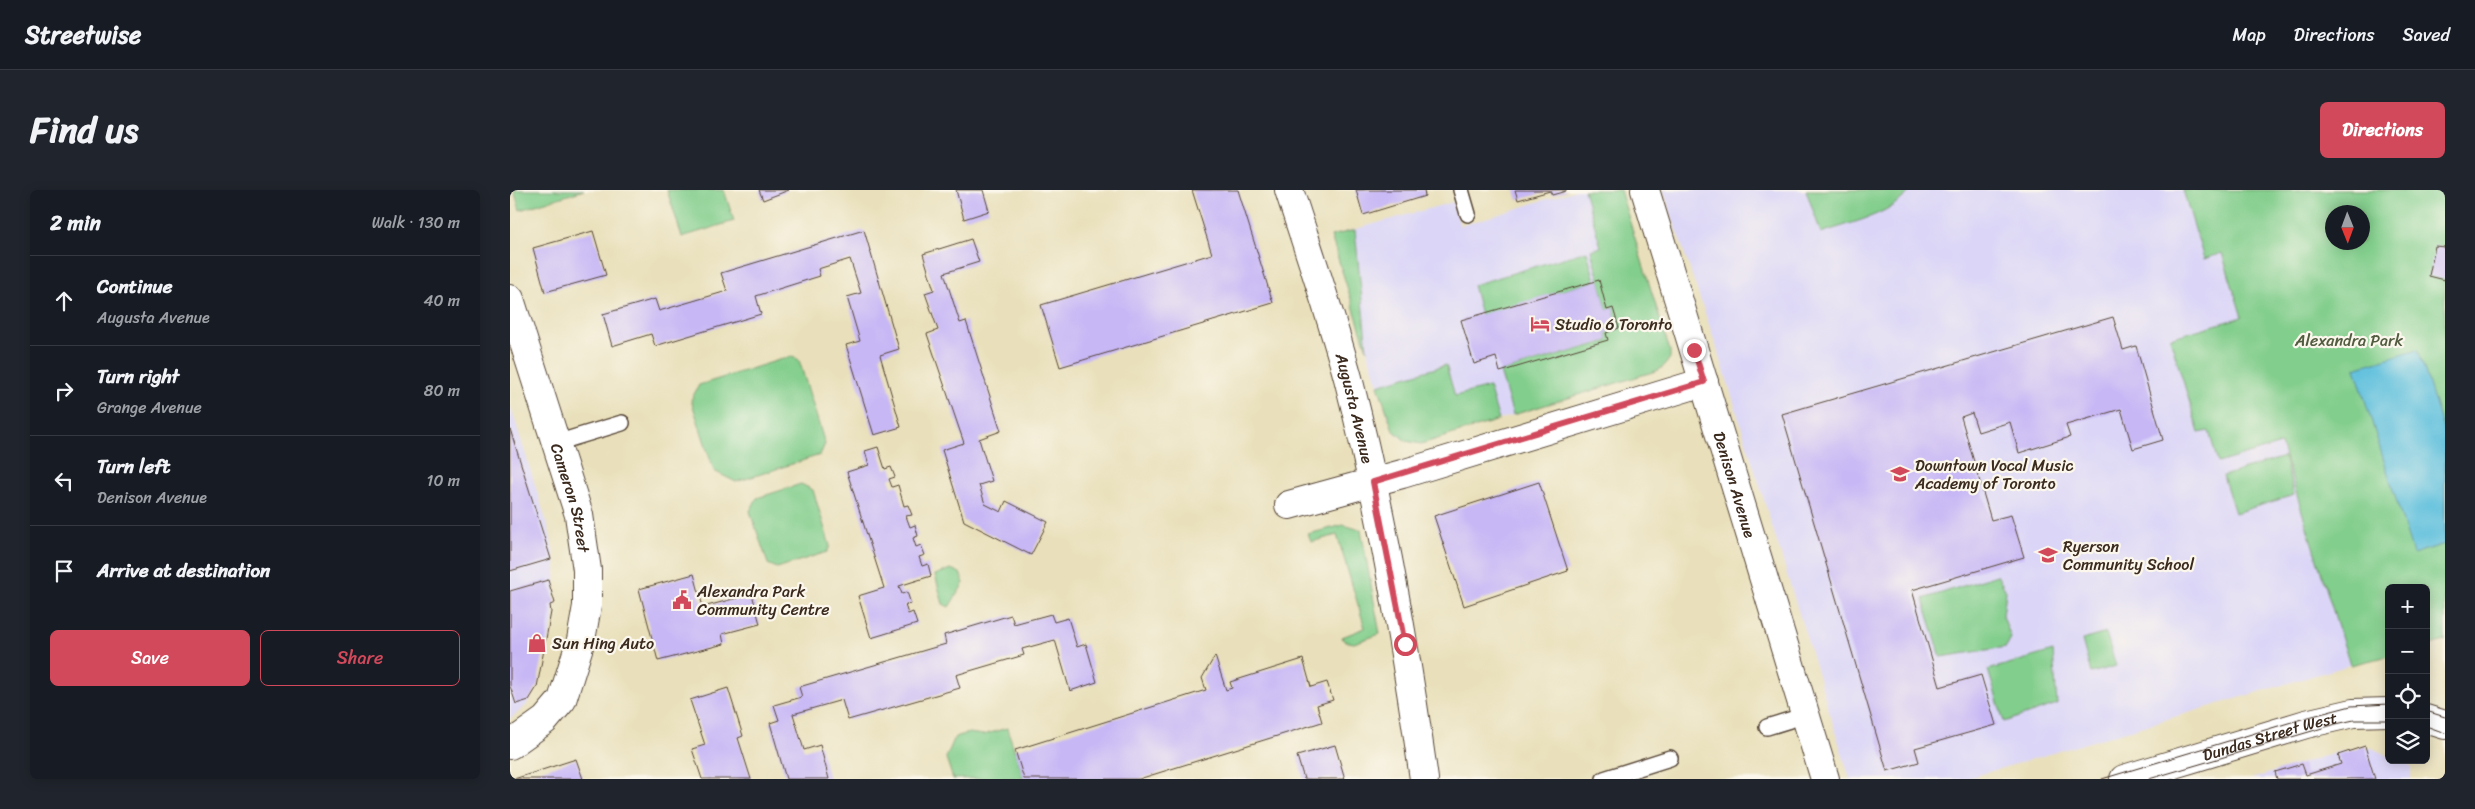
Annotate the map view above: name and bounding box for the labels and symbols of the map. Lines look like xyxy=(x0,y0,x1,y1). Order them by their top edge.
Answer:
north arrow xyxy=(2325,205,2370,250)
place label: Studio 6 Toronto xyxy=(1555,310,1672,339)
hotel icon: Studio 6 Toronto xyxy=(1529,313,1551,335)
park label: Alexandra Park xyxy=(2294,326,2404,355)
route end xyxy=(1683,339,1706,362)
street label: Augusta Avenue xyxy=(1326,349,1382,467)
street label: Denison Avenue xyxy=(1705,428,1765,542)
street label: Cameron Street xyxy=(542,439,598,555)
place label: Downtown Vocal Music Academy of Toronto xyxy=(1914,451,2074,498)
school or university icon: Downtown Vocal Music Academy of Toronto xyxy=(1889,463,1911,485)
place label: Ryerson Community School xyxy=(2063,532,2194,579)
school or university icon: Ryerson Community School xyxy=(2037,544,2059,566)
place label: Alexandra Park Community Centre xyxy=(696,577,830,624)
public building icon: Alexandra Park Community Centre xyxy=(671,589,693,611)
place label: Sun Hing Auto xyxy=(552,629,654,658)
shop icon: Sun Hing Auto xyxy=(526,632,548,654)
route start xyxy=(1394,633,1417,656)
street label: Dundas Street West xyxy=(2199,703,2340,770)

